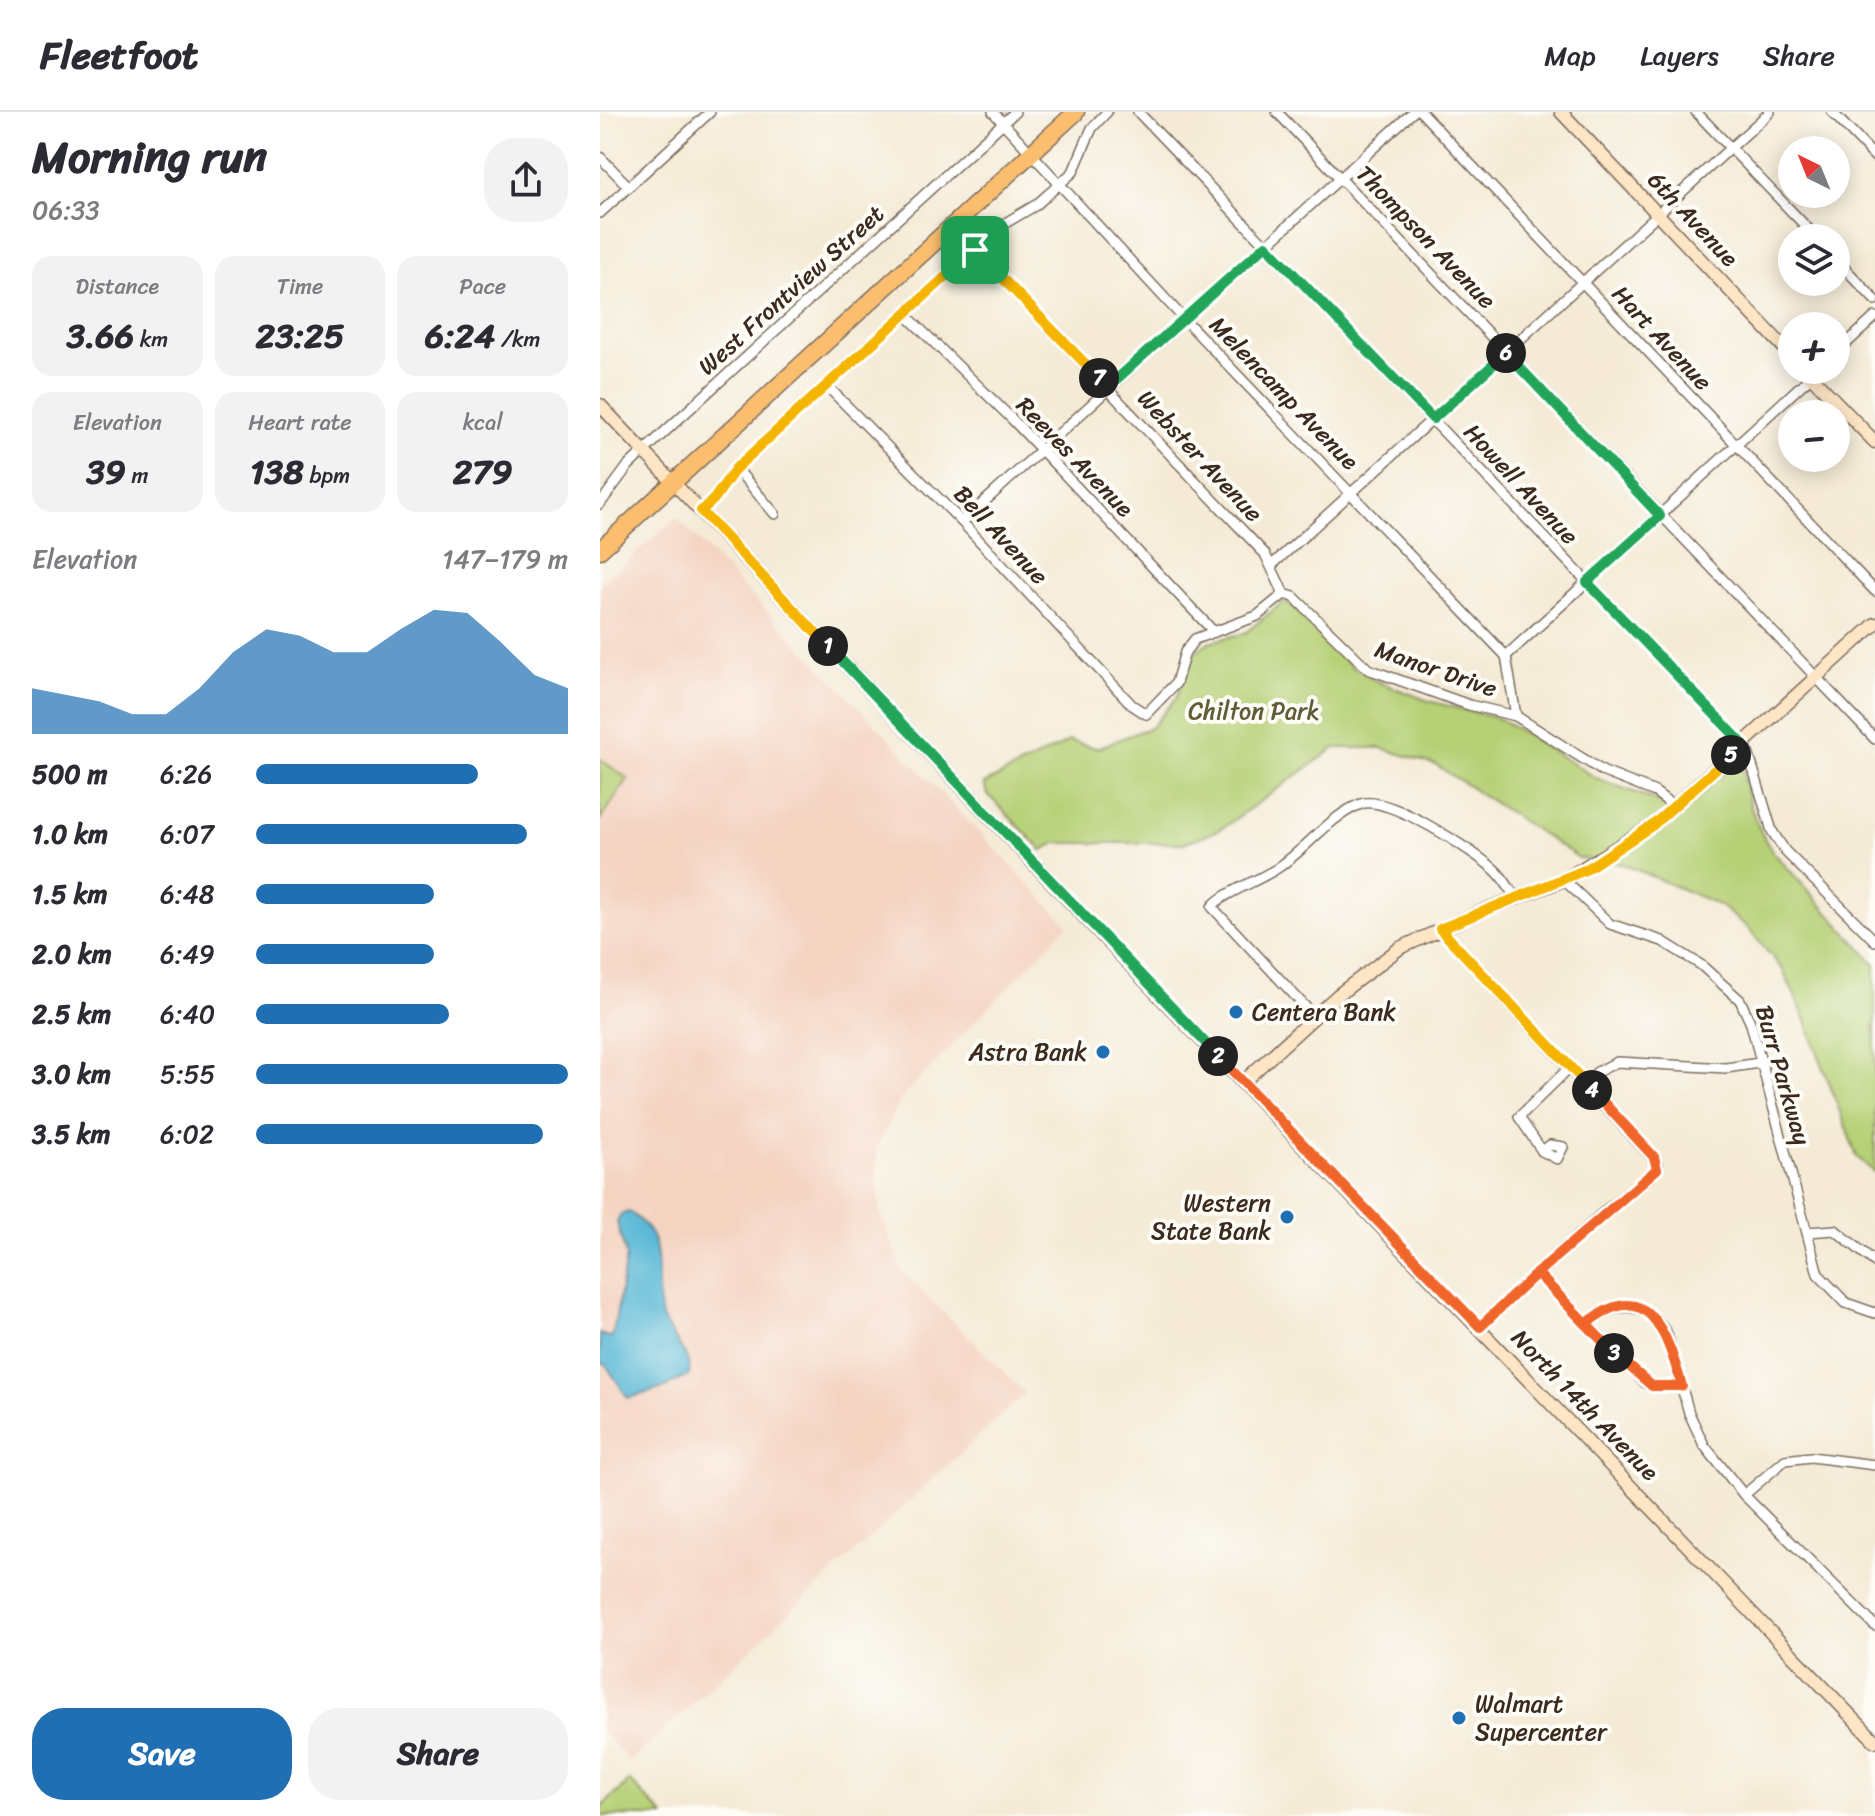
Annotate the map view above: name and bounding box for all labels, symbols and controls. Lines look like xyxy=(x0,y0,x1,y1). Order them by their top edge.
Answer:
text: Fleetfoot xyxy=(40,22,198,89)
text: Map xyxy=(1544,31,1596,80)
text: Layers xyxy=(1640,31,1719,80)
text: Share xyxy=(1763,31,1835,80)
text: Morning run xyxy=(32,118,267,196)
north arrow xyxy=(1778,136,1850,208)
map controls xyxy=(1778,136,1850,472)
button: share xyxy=(484,138,568,222)
street label: Thompson Avenue xyxy=(1346,155,1506,319)
street label: 6th Avenue xyxy=(1637,161,1749,277)
text: 06:33 xyxy=(32,187,100,233)
street label: West Frontview Street xyxy=(688,194,894,386)
pin xyxy=(941,216,1009,284)
button: layers xyxy=(1778,224,1850,296)
icon: arrive xyxy=(953,228,997,272)
text: Distance xyxy=(76,267,159,306)
text: Time xyxy=(277,267,323,306)
text: Pace xyxy=(459,267,506,306)
street label: Hart Avenue xyxy=(1601,275,1723,401)
text: 3.66 xyxy=(66,306,134,366)
text: 23:25 xyxy=(256,306,344,366)
text: 6:24 xyxy=(425,306,495,366)
street label: Melencamp Avenue xyxy=(1199,306,1370,481)
button: + xyxy=(1778,312,1850,384)
text: km xyxy=(134,320,168,359)
text: /km xyxy=(495,320,541,359)
pin: 6 xyxy=(1486,333,1526,373)
text: 6 xyxy=(1500,333,1512,372)
pin: 7 xyxy=(1079,358,1119,398)
text: 7 xyxy=(1093,358,1105,397)
street label: Webster Avenue xyxy=(1127,380,1273,532)
street label: Reeves Avenue xyxy=(1006,386,1145,528)
button: − xyxy=(1778,400,1850,472)
text: Elevation xyxy=(73,403,162,442)
text: Heart rate xyxy=(248,403,352,442)
text: kcal xyxy=(463,403,503,442)
street label: Howell Avenue xyxy=(1453,413,1589,555)
text: 39 xyxy=(86,442,126,502)
text: 138 xyxy=(250,442,304,502)
text: 279 xyxy=(453,442,513,502)
text: m xyxy=(126,456,148,495)
text: bpm xyxy=(304,456,350,495)
street label: Bell Avenue xyxy=(943,475,1059,595)
text: Elevation xyxy=(32,536,137,582)
text: 147–179 m xyxy=(442,536,568,582)
pin: 1 xyxy=(808,626,848,666)
text: 1 xyxy=(823,626,833,665)
street label: Manor Drive xyxy=(1369,628,1503,710)
park label: Chilton Park xyxy=(1188,690,1320,732)
pin: 5 xyxy=(1711,735,1751,775)
text: 5 xyxy=(1724,735,1738,774)
text: 500 m xyxy=(32,751,107,797)
text: 6:26 xyxy=(160,751,212,797)
text: 1.0 km xyxy=(32,811,108,857)
text: 6:07 xyxy=(160,811,214,857)
text: 1.5 km xyxy=(32,871,107,917)
text: 6:48 xyxy=(160,871,215,917)
text: 2.0 km xyxy=(32,931,112,977)
text: 6:49 xyxy=(160,931,215,977)
text: 2.5 km xyxy=(32,991,111,1037)
text: 6:40 xyxy=(160,991,215,1037)
place label: Centera Bank xyxy=(1252,991,1396,1033)
street label: Burr Parkway xyxy=(1743,1000,1823,1150)
marker: Centera Bank xyxy=(1227,1003,1245,1021)
place label: Astra Bank xyxy=(968,1031,1087,1073)
pin: 2 xyxy=(1198,1036,1238,1076)
text: 2 xyxy=(1212,1036,1224,1075)
marker: Astra Bank xyxy=(1094,1043,1112,1061)
text: 3.0 km xyxy=(32,1051,111,1097)
text: 5:55 xyxy=(160,1051,216,1097)
pin: 4 xyxy=(1572,1070,1612,1110)
text: 4 xyxy=(1585,1070,1599,1109)
text: 3.5 km xyxy=(32,1111,111,1157)
text: 6:02 xyxy=(160,1111,214,1157)
place label: Western State Bank xyxy=(1151,1182,1271,1252)
marker: Western State Bank xyxy=(1278,1208,1296,1226)
street label: North 14th Avenue xyxy=(1501,1319,1670,1492)
pin: 3 xyxy=(1594,1333,1634,1373)
text: 3 xyxy=(1608,1333,1620,1372)
place label: Walmart Supercenter xyxy=(1475,1683,1608,1753)
button: Save xyxy=(32,1708,292,1800)
button: Share xyxy=(308,1708,568,1800)
marker: Walmart Supercenter xyxy=(1450,1709,1468,1727)

